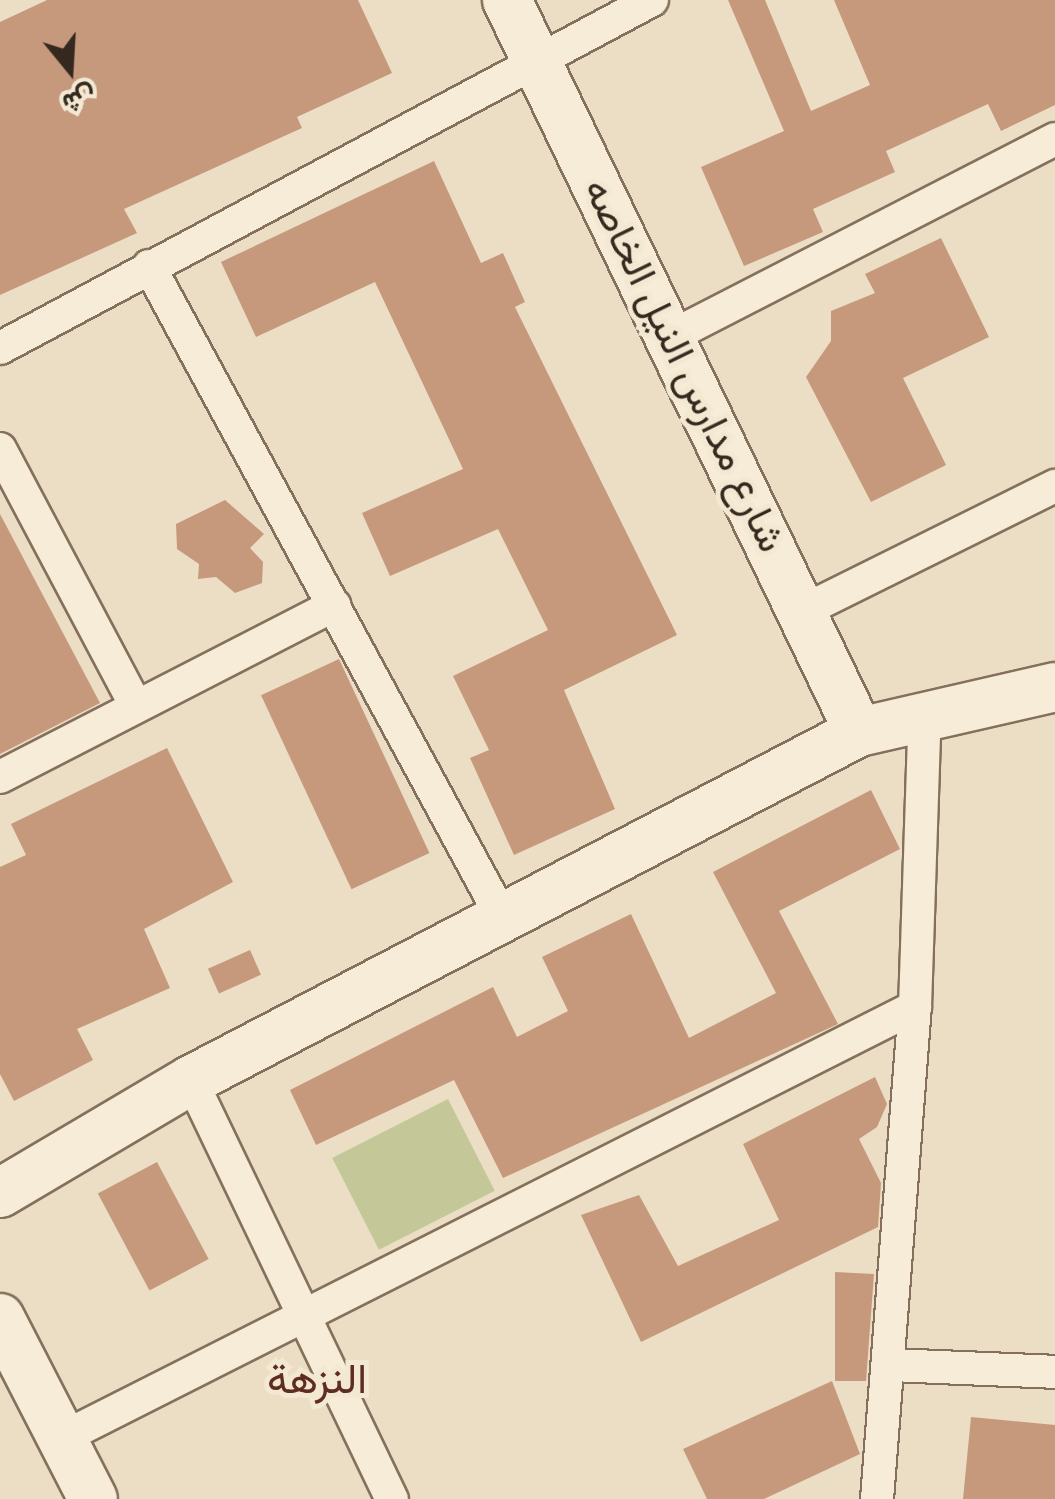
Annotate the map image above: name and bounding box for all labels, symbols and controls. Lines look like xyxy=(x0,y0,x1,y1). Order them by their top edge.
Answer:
north arrow xyxy=(20,20,120,120)
text: ش xyxy=(57,73,102,125)
street label: شارع مدارس النيل الخاصه xyxy=(572,171,794,561)
district label: النزهة xyxy=(267,1356,367,1406)

